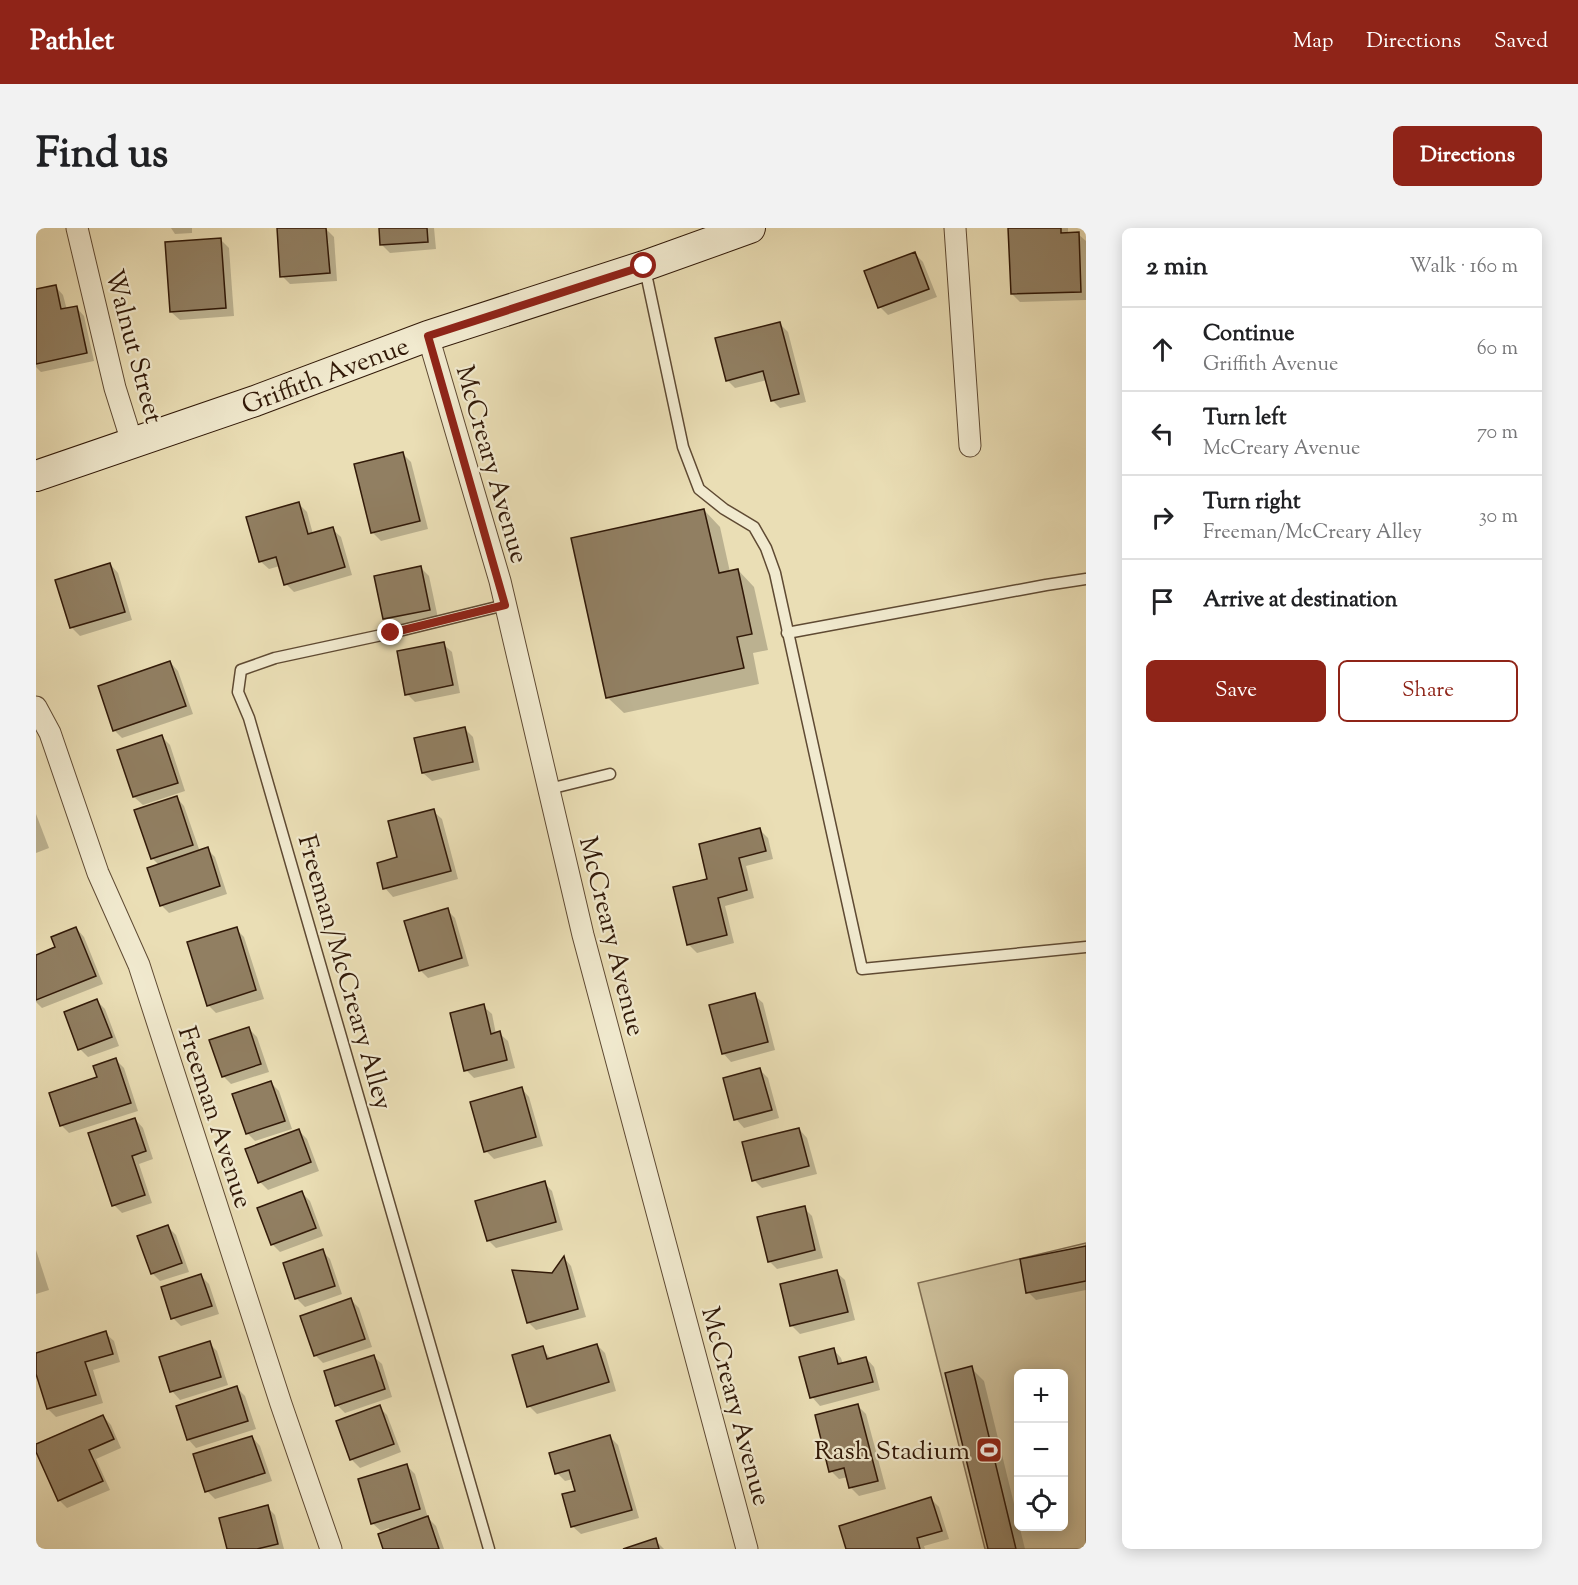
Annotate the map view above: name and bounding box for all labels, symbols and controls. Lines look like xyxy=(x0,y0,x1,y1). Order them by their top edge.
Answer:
text: Pathlet xyxy=(30,22,114,62)
text: Map xyxy=(1293,27,1333,57)
text: Directions xyxy=(1366,27,1461,57)
text: Saved xyxy=(1494,27,1548,57)
text: Find us xyxy=(36,126,168,186)
button: Directions xyxy=(1393,126,1542,186)
text: 2 min xyxy=(1146,249,1208,286)
route start xyxy=(630,252,656,278)
text: Walk · 160 m xyxy=(1409,253,1518,282)
street label: Walnut Street xyxy=(94,265,171,428)
text: Continue xyxy=(1203,319,1294,351)
street label: Griffith Avenue xyxy=(237,329,415,425)
icon: ahead xyxy=(1146,333,1179,366)
text: 60 m xyxy=(1477,335,1518,364)
text: Griffith Avenue xyxy=(1203,351,1338,380)
street label: McCreary Avenue xyxy=(445,361,537,568)
text: Turn left xyxy=(1203,403,1286,435)
icon: left xyxy=(1146,417,1179,450)
text: 70 m xyxy=(1477,419,1518,448)
text: McCreary Avenue xyxy=(1203,435,1360,464)
text: Turn right xyxy=(1203,487,1300,519)
icon: right xyxy=(1146,501,1179,534)
text: 30 m xyxy=(1479,503,1518,532)
text: Freeman/McCreary Alley xyxy=(1203,519,1422,548)
icon: arrive xyxy=(1146,585,1179,618)
text: Arrive at destination xyxy=(1203,585,1398,617)
route end xyxy=(377,619,403,645)
button: Save xyxy=(1146,660,1326,722)
button: Share xyxy=(1338,660,1518,722)
street label: Freeman/McCreary Alley xyxy=(287,831,401,1115)
street label: McCreary Avenue xyxy=(568,833,653,1040)
street label: Freeman Avenue xyxy=(167,1022,260,1213)
street label: McCreary Avenue xyxy=(690,1303,779,1510)
map controls xyxy=(1014,1369,1068,1531)
button: + xyxy=(1014,1369,1068,1423)
button: − xyxy=(1014,1423,1068,1477)
place label: Rash Stadium xyxy=(814,1434,970,1471)
sports icon: Rash Stadium xyxy=(974,1435,1004,1465)
button: locate xyxy=(1014,1477,1068,1531)

